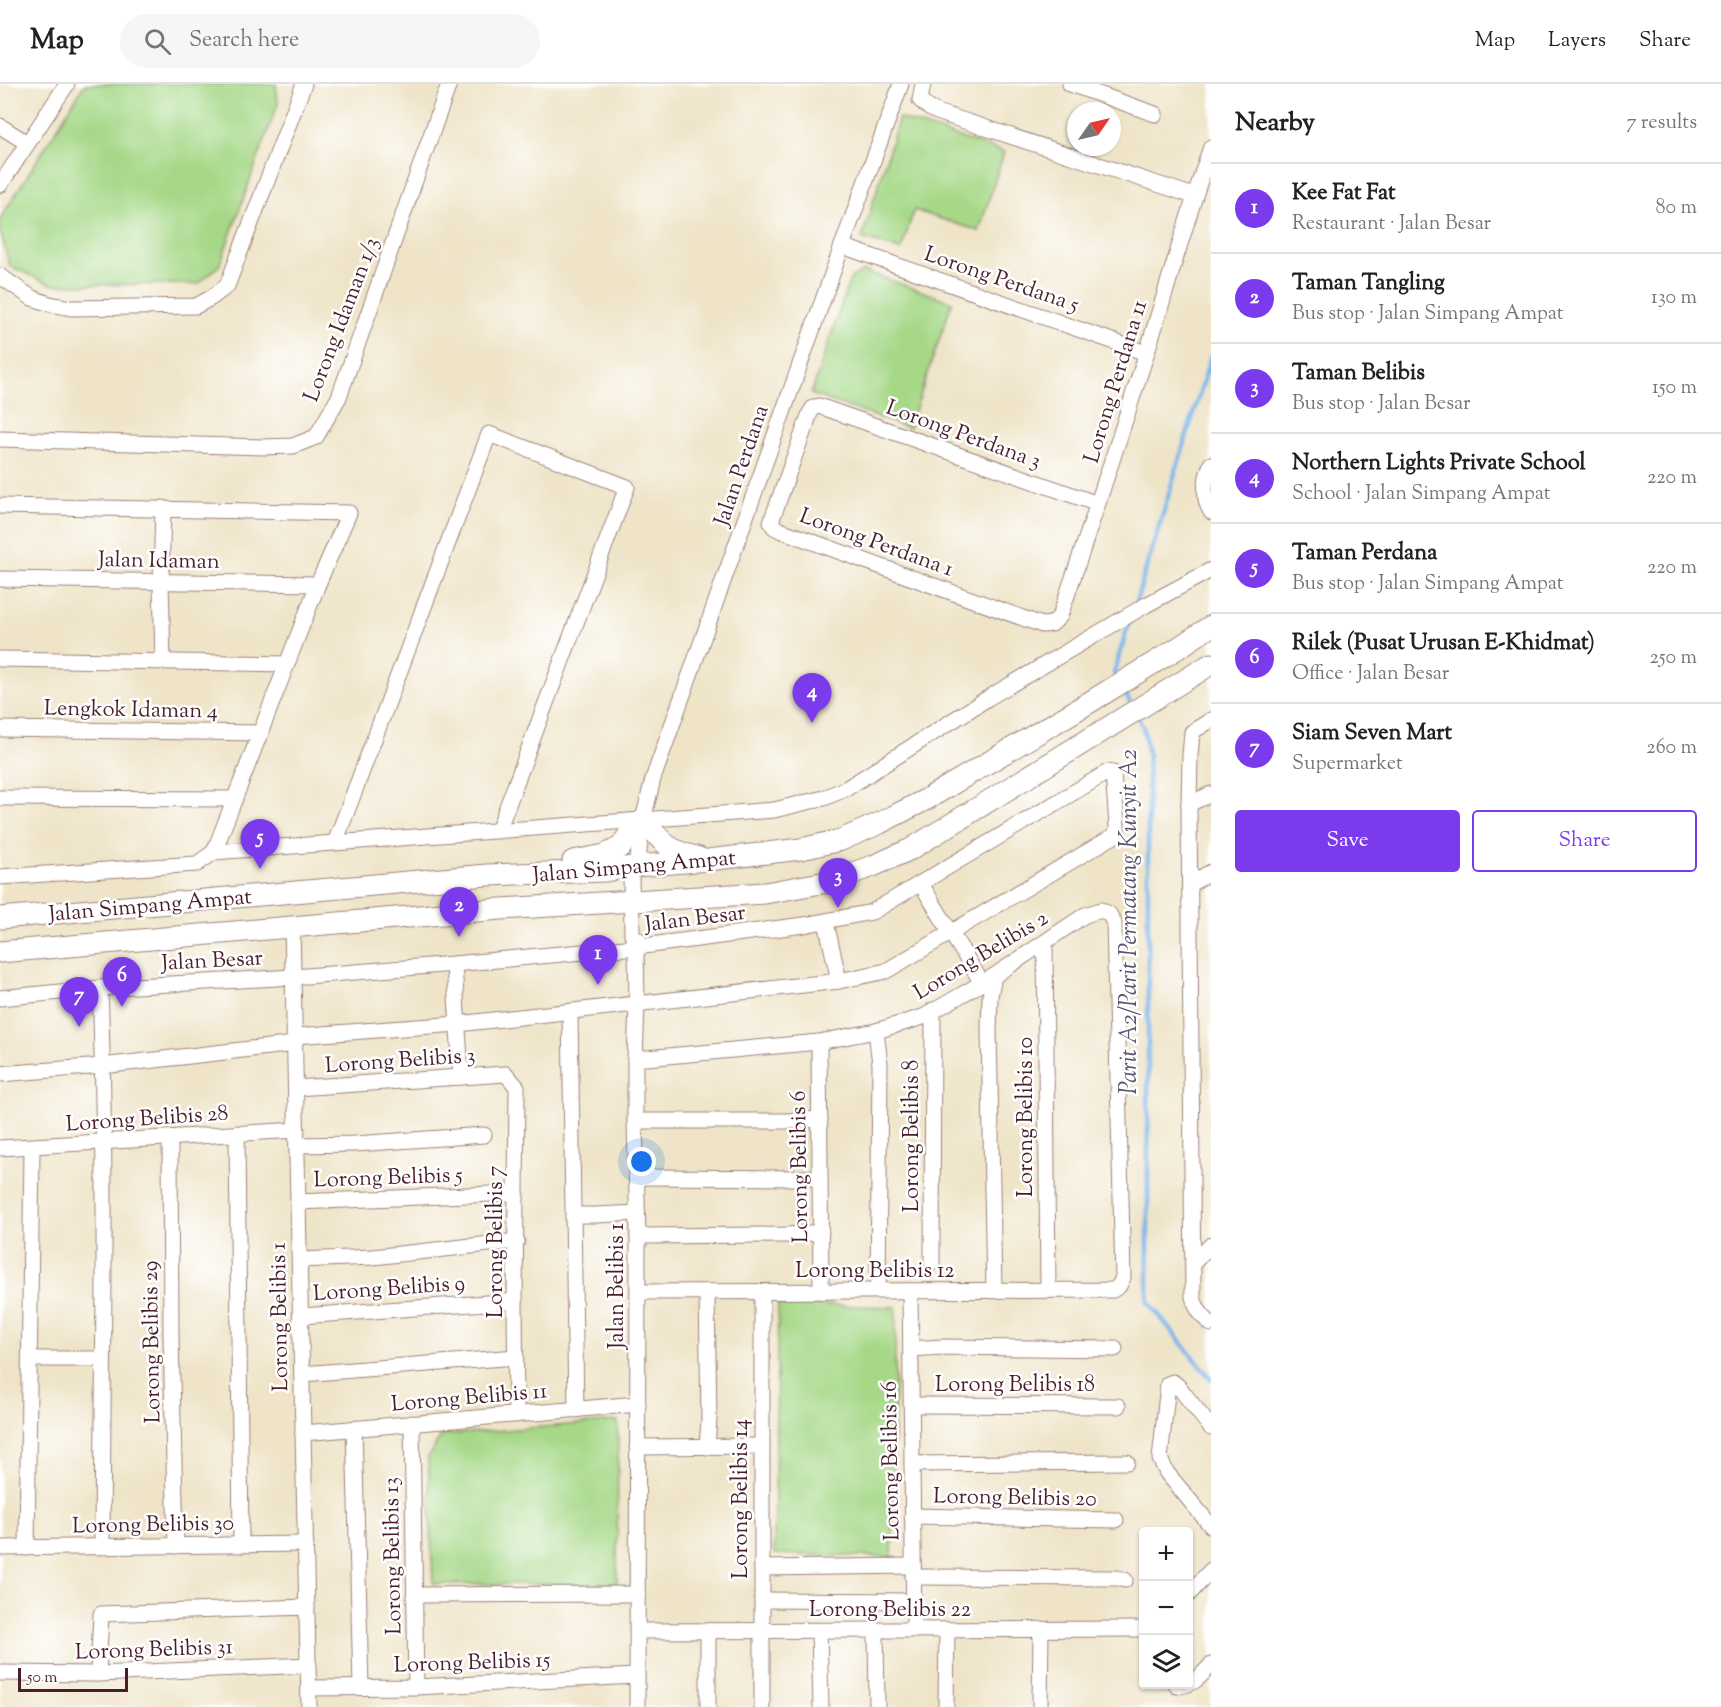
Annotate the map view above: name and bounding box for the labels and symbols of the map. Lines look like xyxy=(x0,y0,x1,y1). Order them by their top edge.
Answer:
north arrow xyxy=(1067,102,1121,156)
street label: Lorong Idaman 1/3 xyxy=(297,233,389,407)
street label: Lorong Perdana 5 xyxy=(919,239,1083,322)
street label: Lorong Perdana 11 xyxy=(1077,296,1157,467)
street label: Lorong Perdana 3 xyxy=(881,393,1045,479)
street label: Jalan Perdana xyxy=(707,401,779,532)
street label: Lorong Perdana 1 xyxy=(795,501,958,587)
street label: Jalan Idaman xyxy=(97,545,220,579)
pin: 4 xyxy=(792,674,832,723)
street label: Lengkok Idaman 4 xyxy=(44,693,218,729)
water label: Parit A2/Parit Permatang Kunyit A2 xyxy=(1113,749,1147,1095)
pin: 5 xyxy=(240,820,280,869)
street label: Jalan Simpang Ampat xyxy=(530,843,738,893)
pin: 3 xyxy=(818,858,858,908)
street label: Jalan Simpang Ampat xyxy=(46,882,254,932)
pin: 2 xyxy=(440,888,478,937)
street label: Jalan Besar xyxy=(642,898,748,942)
street label: Lorong Belibis 2 xyxy=(908,904,1055,1009)
pin: 1 xyxy=(578,936,618,985)
street label: Jalan Besar xyxy=(160,943,264,981)
pin: 6 xyxy=(102,958,142,1007)
pin: 7 xyxy=(60,978,98,1027)
street label: Lorong Belibis 10 xyxy=(1011,1037,1043,1197)
street label: Lorong Belibis 3 xyxy=(324,1041,476,1083)
street label: Lorong Belibis 8 xyxy=(897,1060,929,1212)
street label: Lorong Belibis 6 xyxy=(784,1090,818,1243)
street label: Lorong Belibis 28 xyxy=(65,1098,230,1142)
your location xyxy=(627,1147,656,1176)
street label: Lorong Belibis 5 xyxy=(313,1160,464,1198)
street label: Lorong Belibis 7 xyxy=(481,1166,513,1318)
street label: Jalan Belibis 1 xyxy=(602,1223,634,1350)
street label: Lorong Belibis 1 xyxy=(264,1242,298,1392)
street label: Lorong Belibis 12 xyxy=(795,1256,955,1288)
street label: Lorong Belibis 29 xyxy=(136,1260,170,1423)
street label: Lorong Belibis 9 xyxy=(312,1269,466,1311)
street label: Lorong Belibis 18 xyxy=(935,1370,1095,1402)
street label: Lorong Belibis 11 xyxy=(390,1376,549,1422)
street label: Lorong Belibis 16 xyxy=(875,1381,909,1541)
street label: Lorong Belibis 14 xyxy=(726,1419,758,1579)
street label: Lorong Belibis 13 xyxy=(377,1477,411,1635)
street label: Lorong Belibis 20 xyxy=(933,1482,1097,1516)
street label: Lorong Belibis 30 xyxy=(72,1509,234,1543)
street label: Lorong Belibis 22 xyxy=(809,1595,971,1627)
street label: Lorong Belibis 31 xyxy=(75,1632,234,1670)
street label: Lorong Belibis 15 xyxy=(393,1645,551,1683)
scale bar xyxy=(18,1665,128,1692)

